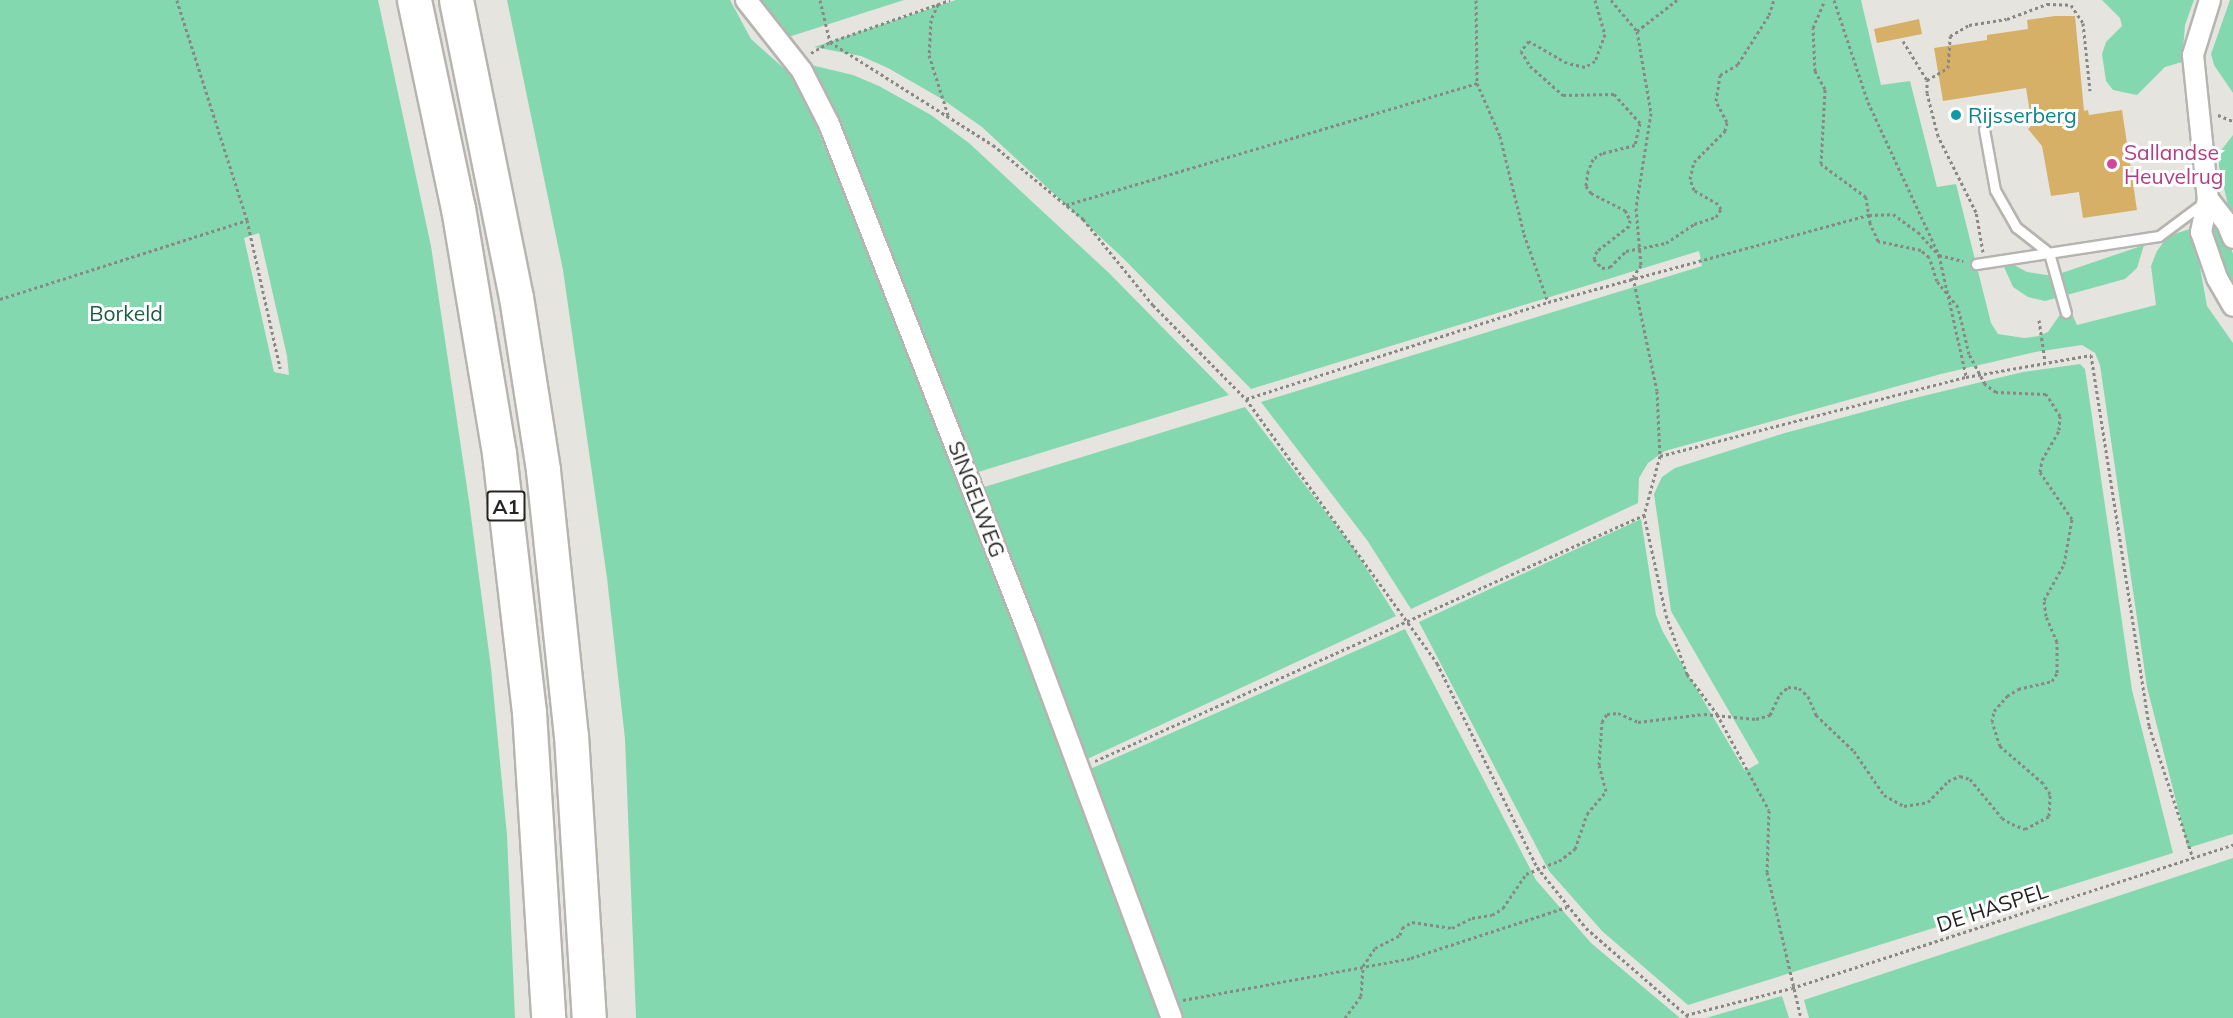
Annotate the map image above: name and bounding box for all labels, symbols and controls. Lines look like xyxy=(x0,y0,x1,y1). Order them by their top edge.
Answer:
place label: Rijsserberg xyxy=(1968,102,2077,128)
marker: Rijsserberg xyxy=(1949,108,1963,122)
place label: Sallandse Heuvelrug xyxy=(2124,139,2223,189)
marker: Sallandse Heuvelrug xyxy=(2105,157,2119,171)
park label: Borkeld xyxy=(89,300,163,326)
street label: SINGELWEG xyxy=(943,437,1011,561)
road number: A1 xyxy=(486,489,526,523)
street label: DE HASPEL xyxy=(1933,877,2051,937)

